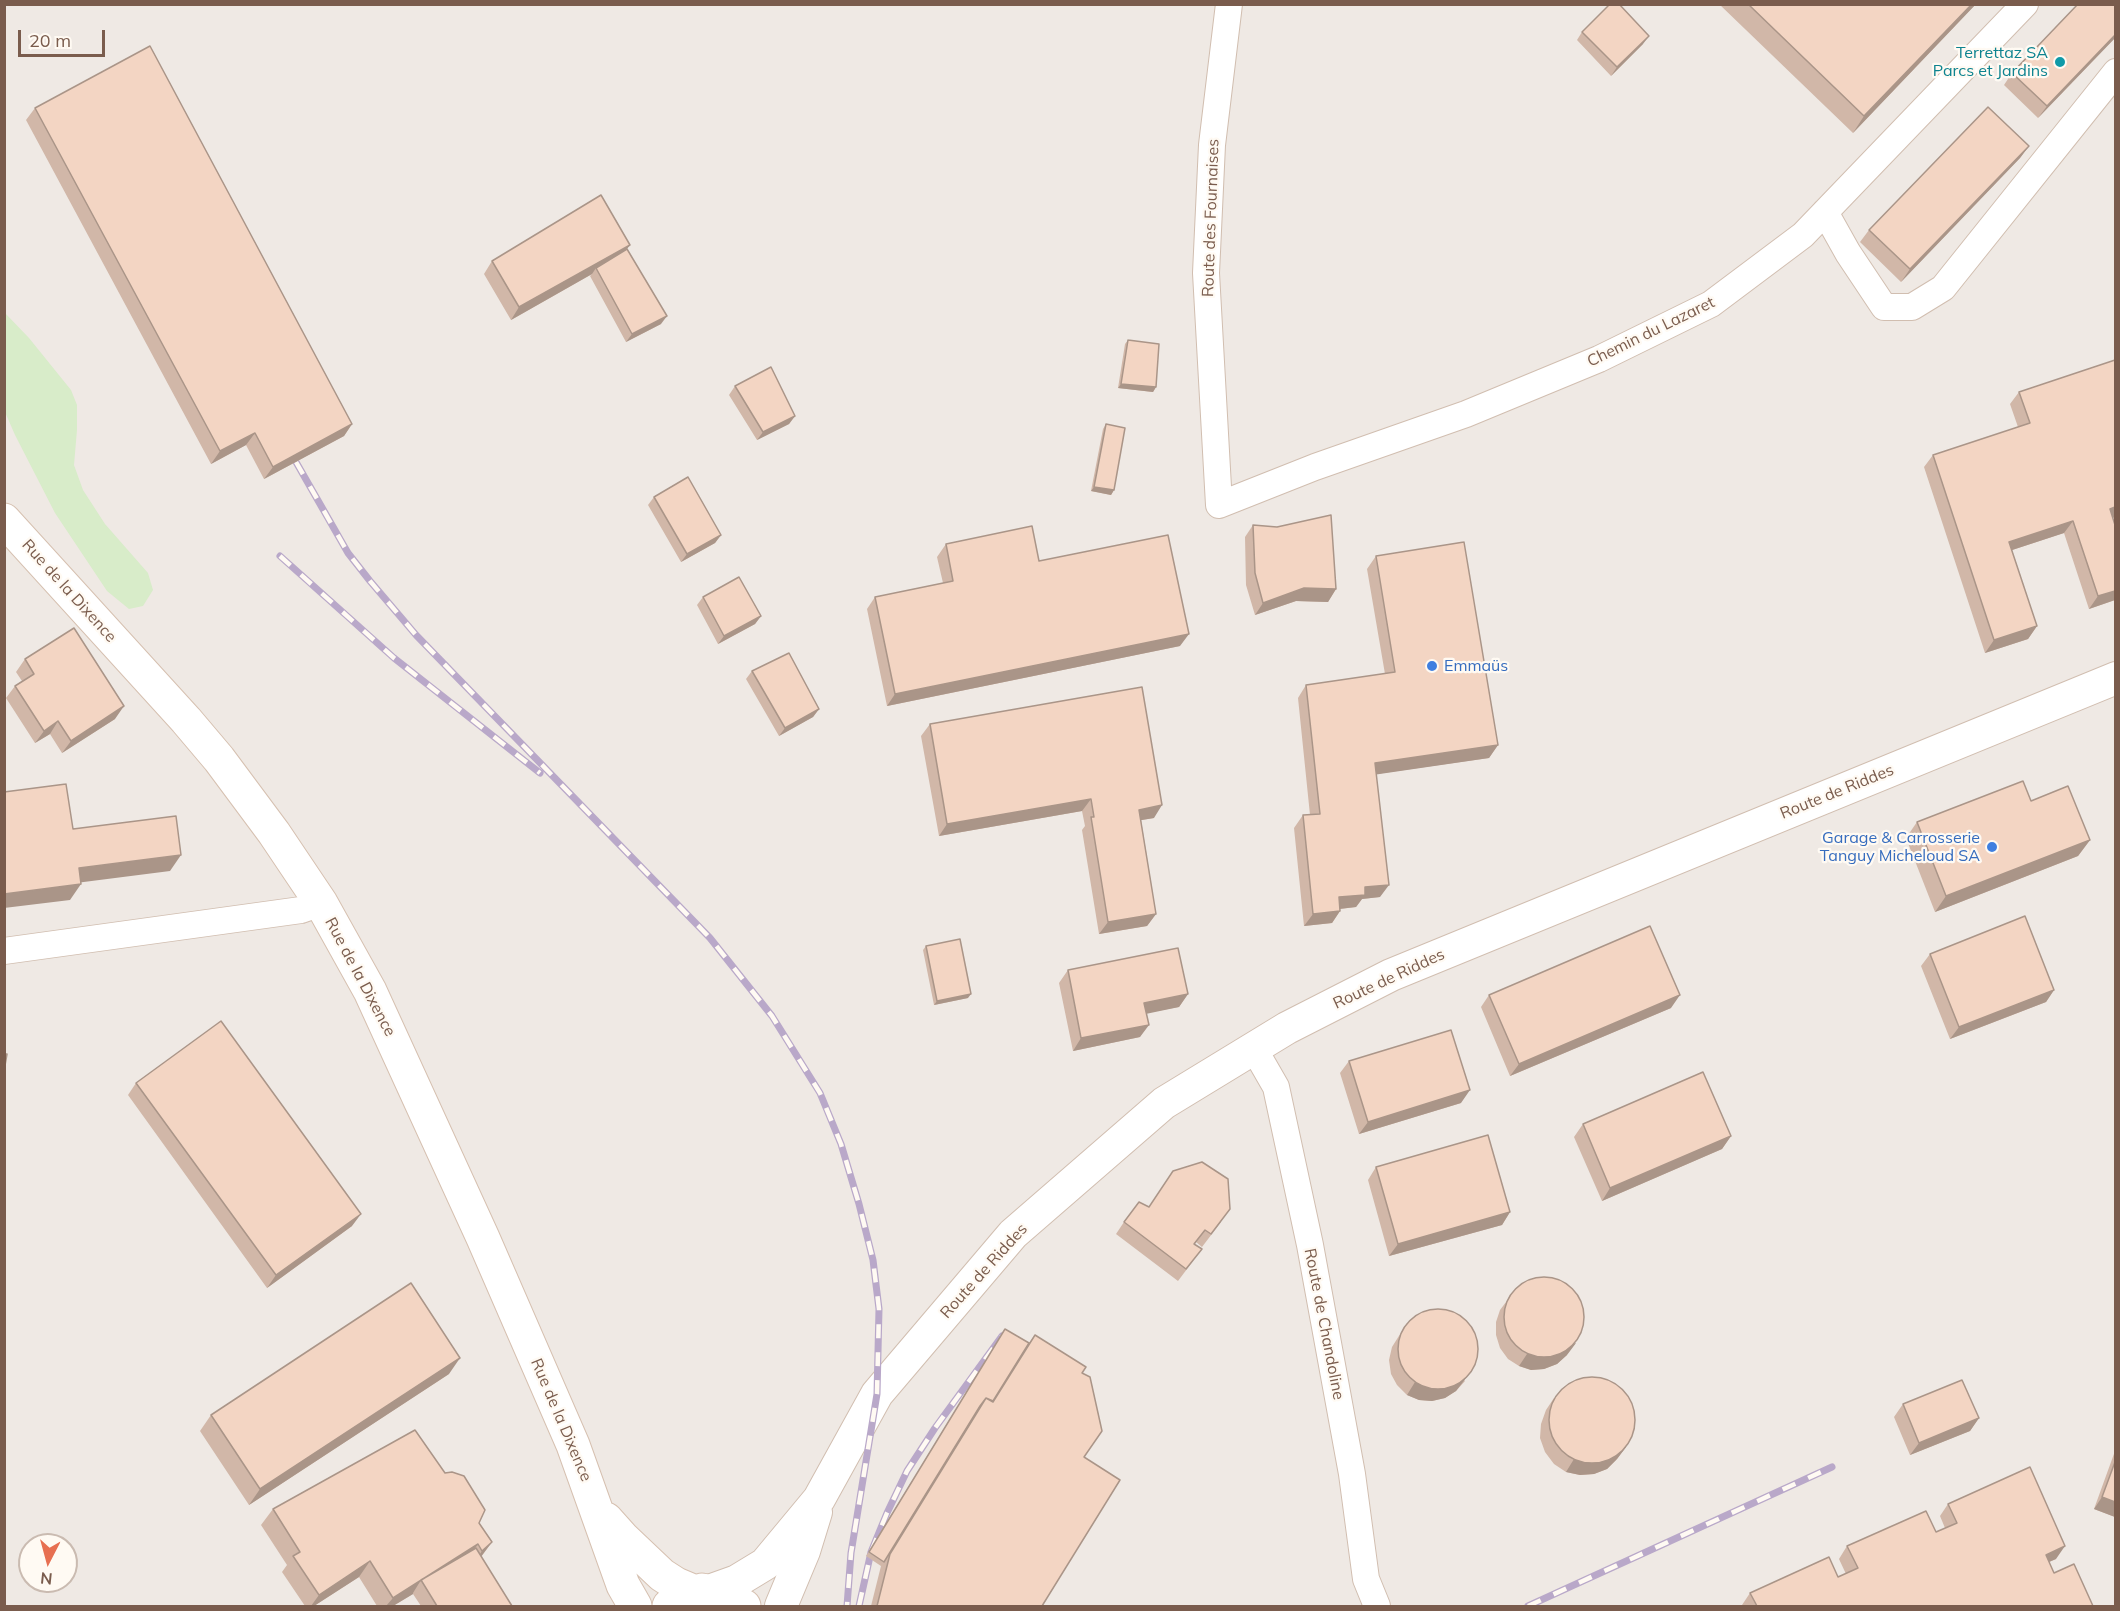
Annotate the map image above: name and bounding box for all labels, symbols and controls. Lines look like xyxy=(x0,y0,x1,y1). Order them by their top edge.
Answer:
scale bar xyxy=(21,18,108,56)
text: 20 m xyxy=(29,29,71,52)
place label: Terrettaz SA Parcs et Jardins xyxy=(1933,43,2048,81)
marker: Terrettaz SA Parcs et Jardins xyxy=(2053,55,2067,69)
street label: Route des Fournaises xyxy=(1199,139,1223,297)
street label: Chemin du Lazaret xyxy=(1584,293,1718,371)
street label: Rue de la Dixence xyxy=(18,536,120,646)
place label: Emmaüs xyxy=(1444,656,1508,676)
marker: Emmaüs xyxy=(1425,659,1439,673)
street label: Route de Riddes xyxy=(1777,760,1897,824)
place label: Garage & Carrosserie Tanguy Micheloud SA xyxy=(1820,828,1980,866)
marker: Garage & Carrosserie Tanguy Micheloud SA xyxy=(1985,840,1999,854)
street label: Rue de la Dixence xyxy=(321,914,399,1040)
street label: Route de Riddes xyxy=(1330,945,1448,1013)
street label: Route de Riddes xyxy=(936,1220,1032,1322)
street label: Route de Chandoline xyxy=(1300,1247,1348,1401)
street label: Rue de la Dixence xyxy=(526,1356,596,1484)
north arrow xyxy=(18,1533,78,1593)
text: N xyxy=(39,1568,53,1589)

